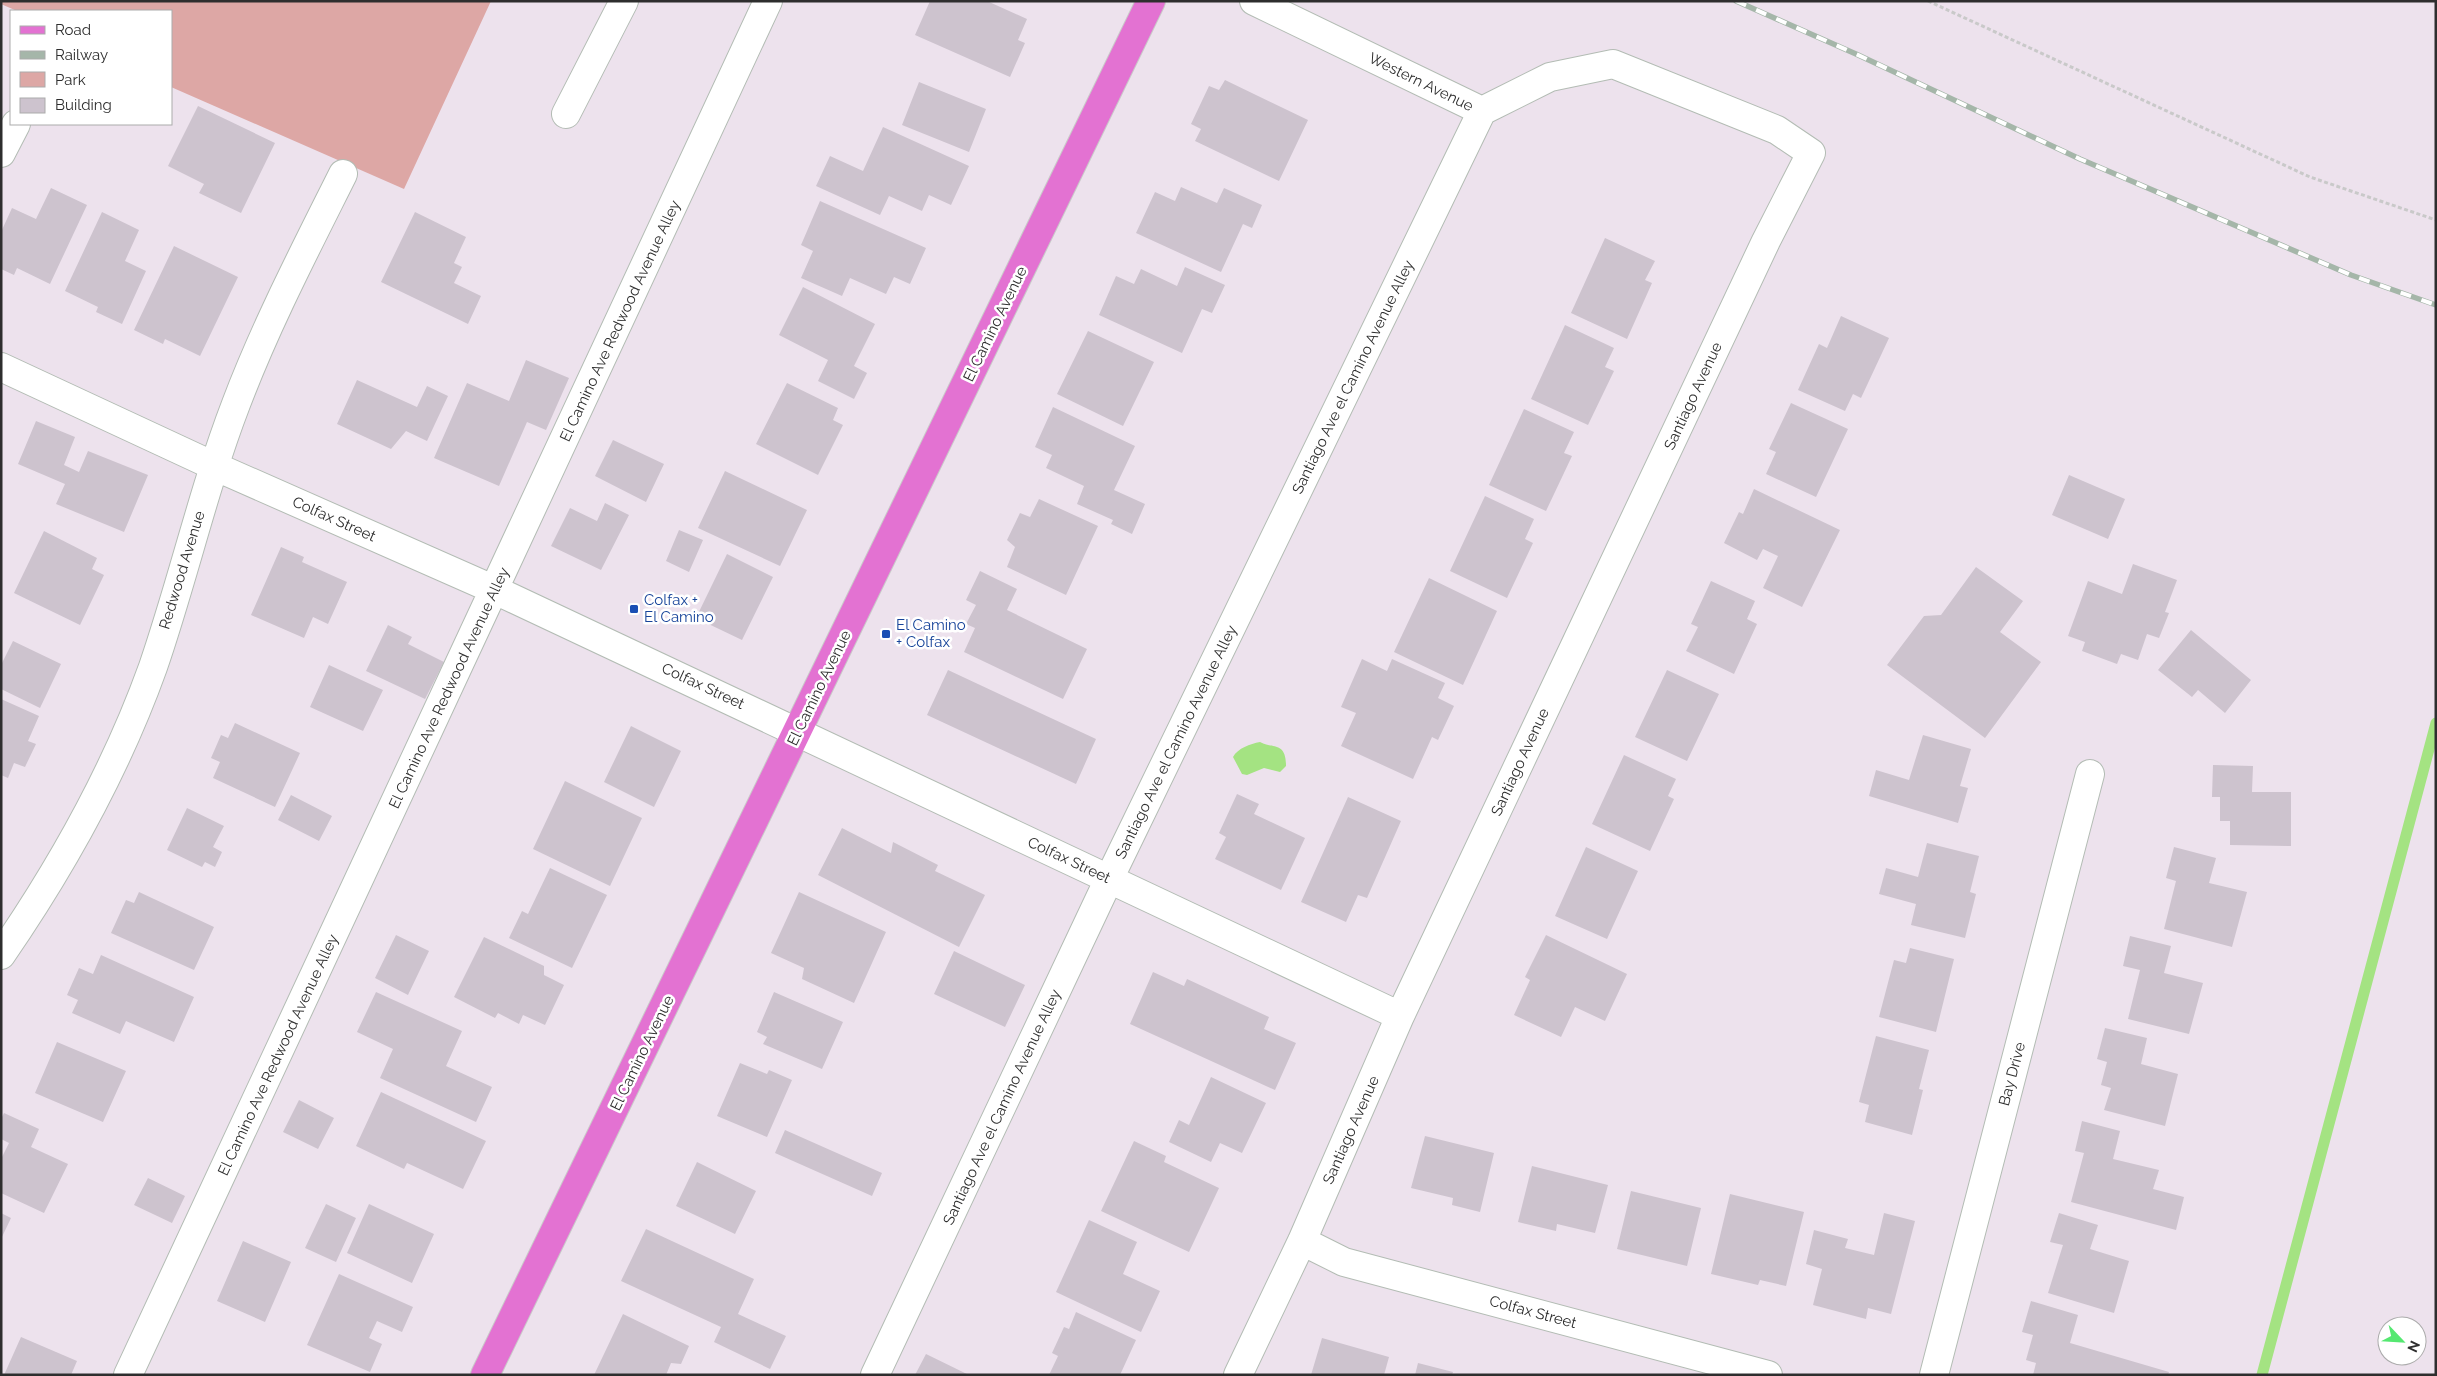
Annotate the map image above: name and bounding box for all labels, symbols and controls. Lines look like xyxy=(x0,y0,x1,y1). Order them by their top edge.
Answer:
legend xyxy=(10,10,172,125)
text: Road xyxy=(55,21,91,39)
text: Railway xyxy=(55,46,108,64)
street label: Western Avenue xyxy=(1366,49,1477,115)
text: Park xyxy=(55,71,86,89)
text: Building xyxy=(55,96,112,114)
street label: El Camino Ave Redwood Avenue Alley xyxy=(556,197,684,445)
street label: Santiago Ave el Camino Avenue Alley xyxy=(1288,257,1418,497)
street label: El Camino Avenue xyxy=(959,263,1031,384)
street label: Santiago Avenue xyxy=(1660,339,1726,453)
street label: Colfax Street xyxy=(290,493,378,545)
street label: Redwood Avenue xyxy=(155,508,209,631)
street label: El Camino Ave Redwood Avenue Alley xyxy=(385,564,513,812)
place label: Colfax + El Camino xyxy=(644,591,714,626)
marker: Colfax + El Camino xyxy=(628,603,640,615)
place label: El Camino + Colfax xyxy=(896,616,966,651)
street label: Santiago Ave el Camino Avenue Alley xyxy=(1111,622,1241,862)
street label: El Camino Avenue xyxy=(783,627,855,748)
marker: El Camino + Colfax xyxy=(880,628,892,640)
street label: Colfax Street xyxy=(659,659,747,713)
street label: Santiago Avenue xyxy=(1487,705,1553,819)
street label: Colfax Street xyxy=(1025,833,1113,887)
street label: El Camino Ave Redwood Avenue Alley xyxy=(214,931,342,1179)
street label: Santiago Ave el Camino Avenue Alley xyxy=(939,986,1065,1228)
street label: El Camino Avenue xyxy=(606,992,678,1113)
street label: Bay Drive xyxy=(1995,1040,2029,1108)
street label: Santiago Avenue xyxy=(1319,1073,1383,1187)
street label: Colfax Street xyxy=(1488,1292,1578,1332)
north arrow xyxy=(2377,1316,2427,1366)
text: N xyxy=(2404,1338,2423,1355)

